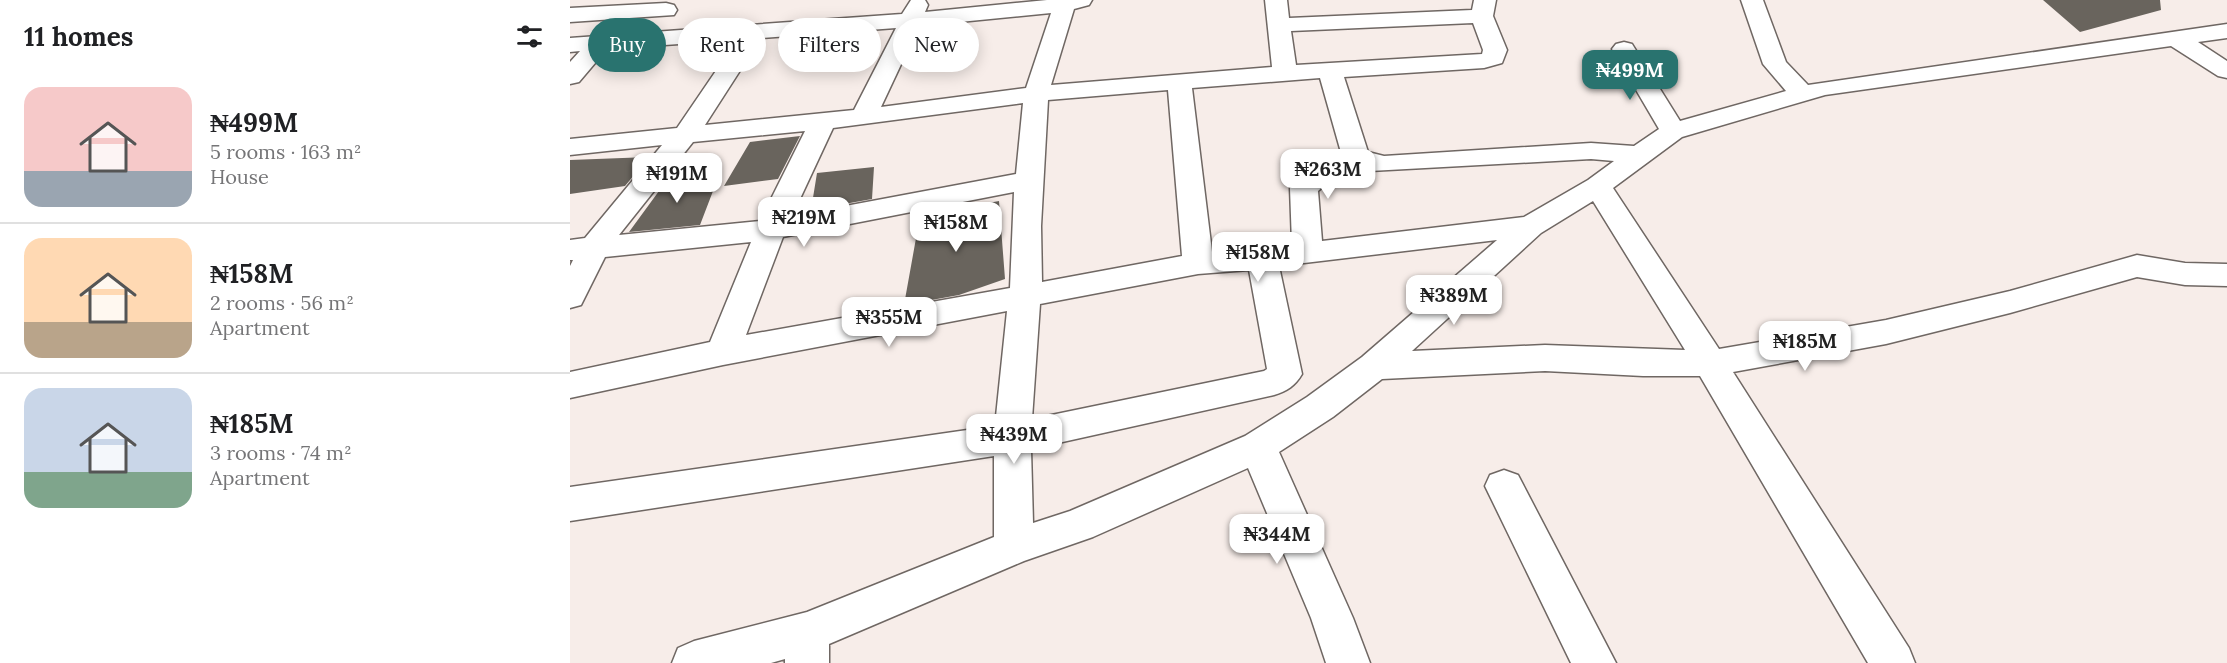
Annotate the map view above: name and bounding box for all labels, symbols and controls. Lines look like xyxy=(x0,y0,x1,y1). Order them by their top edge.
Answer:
chip: Buy xyxy=(588,18,666,72)
chip: Rent xyxy=(678,18,766,72)
chip: Filters xyxy=(778,18,881,72)
chip: New xyxy=(893,18,979,72)
text: 11 homes xyxy=(24,20,133,53)
icon: filters xyxy=(513,20,546,53)
pin: ₦499M xyxy=(1588,50,1672,101)
text: ₦499M xyxy=(1596,57,1664,82)
text: ₦499M xyxy=(210,106,298,139)
icon: home xyxy=(72,111,144,183)
text: 5 rooms · 163 m² xyxy=(210,139,362,164)
pin: ₦263M xyxy=(1286,149,1370,200)
pin: ₦191M xyxy=(635,153,719,204)
text: ₦263M xyxy=(1294,156,1362,181)
text: ₦191M xyxy=(646,160,708,185)
text: House xyxy=(210,164,269,189)
pin: ₦219M xyxy=(762,197,846,248)
pin: ₦158M xyxy=(914,202,998,253)
text: ₦219M xyxy=(772,204,836,229)
text: ₦158M xyxy=(924,209,988,234)
pin: ₦158M xyxy=(1216,232,1300,283)
text: ₦158M xyxy=(1226,239,1290,264)
text: ₦158M xyxy=(210,257,294,290)
icon: home xyxy=(72,262,144,334)
pin: ₦389M xyxy=(1412,275,1496,326)
text: ₦389M xyxy=(1420,282,1488,307)
text: 2 rooms · 56 m² xyxy=(210,290,354,315)
pin: ₦355M xyxy=(847,297,931,348)
text: ₦355M xyxy=(856,304,922,329)
text: Apartment xyxy=(210,315,310,340)
pin: ₦185M xyxy=(1763,321,1847,372)
text: ₦185M xyxy=(1773,328,1837,353)
text: ₦185M xyxy=(210,407,294,440)
icon: home xyxy=(72,412,144,484)
pin: ₦439M xyxy=(972,414,1056,465)
text: ₦439M xyxy=(980,421,1048,446)
text: 3 rooms · 74 m² xyxy=(210,440,352,465)
text: Apartment xyxy=(210,465,310,490)
pin: ₦344M xyxy=(1235,514,1319,565)
text: ₦344M xyxy=(1243,521,1311,546)

